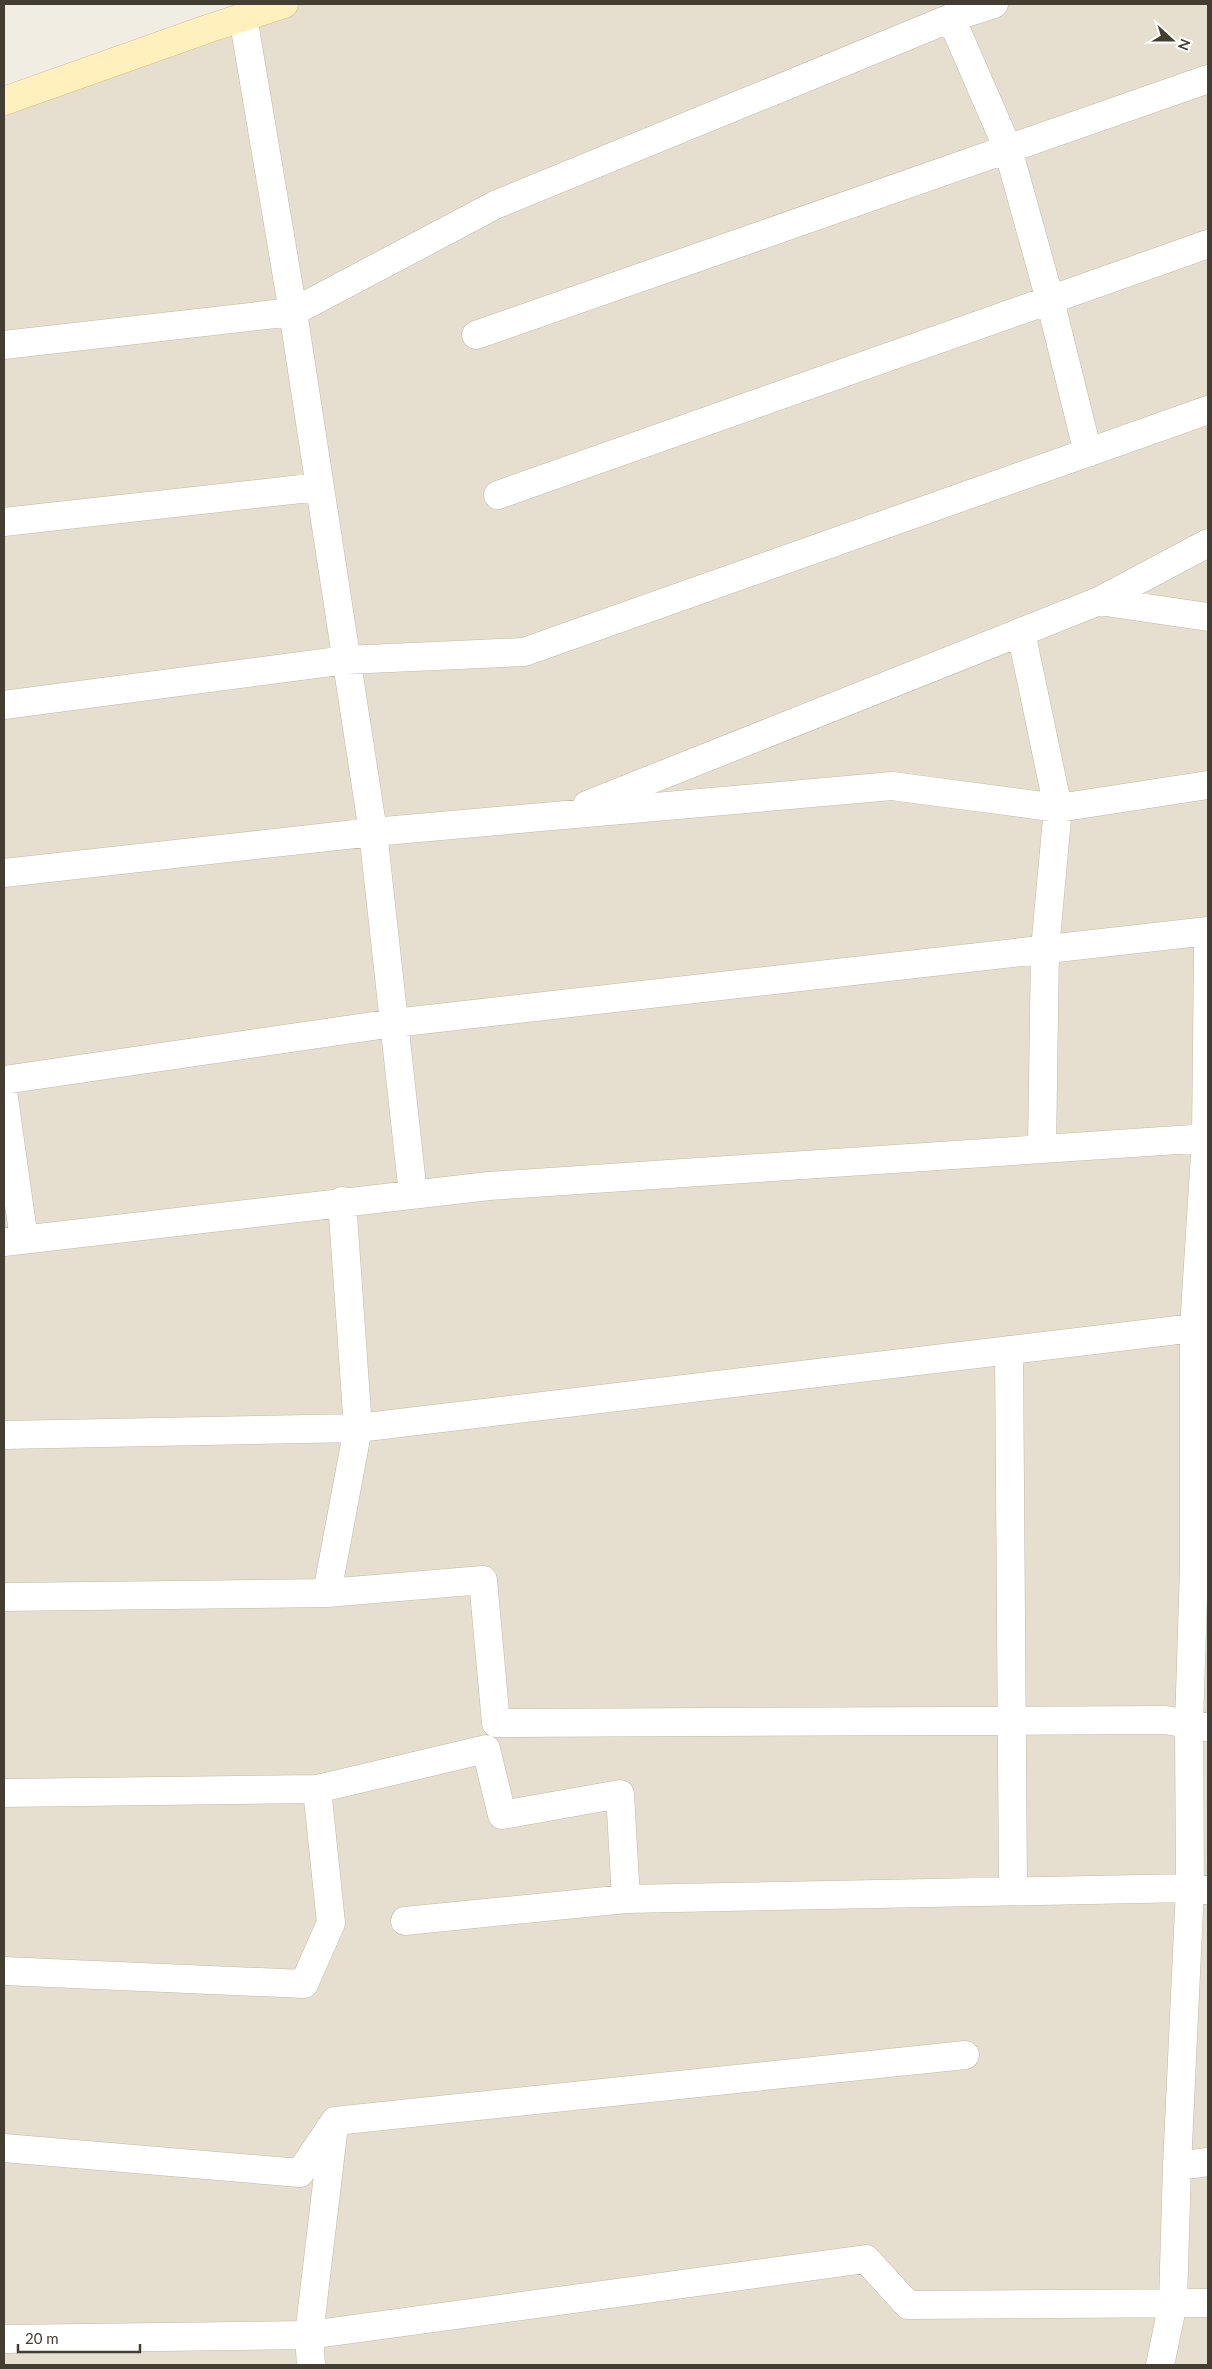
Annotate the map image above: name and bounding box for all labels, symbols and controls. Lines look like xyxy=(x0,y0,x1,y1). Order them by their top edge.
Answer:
north arrow xyxy=(1147,15,1197,65)
text: N xyxy=(1175,37,1194,53)
scale bar xyxy=(18,2322,140,2354)
text: 20 m xyxy=(25,2329,59,2347)

